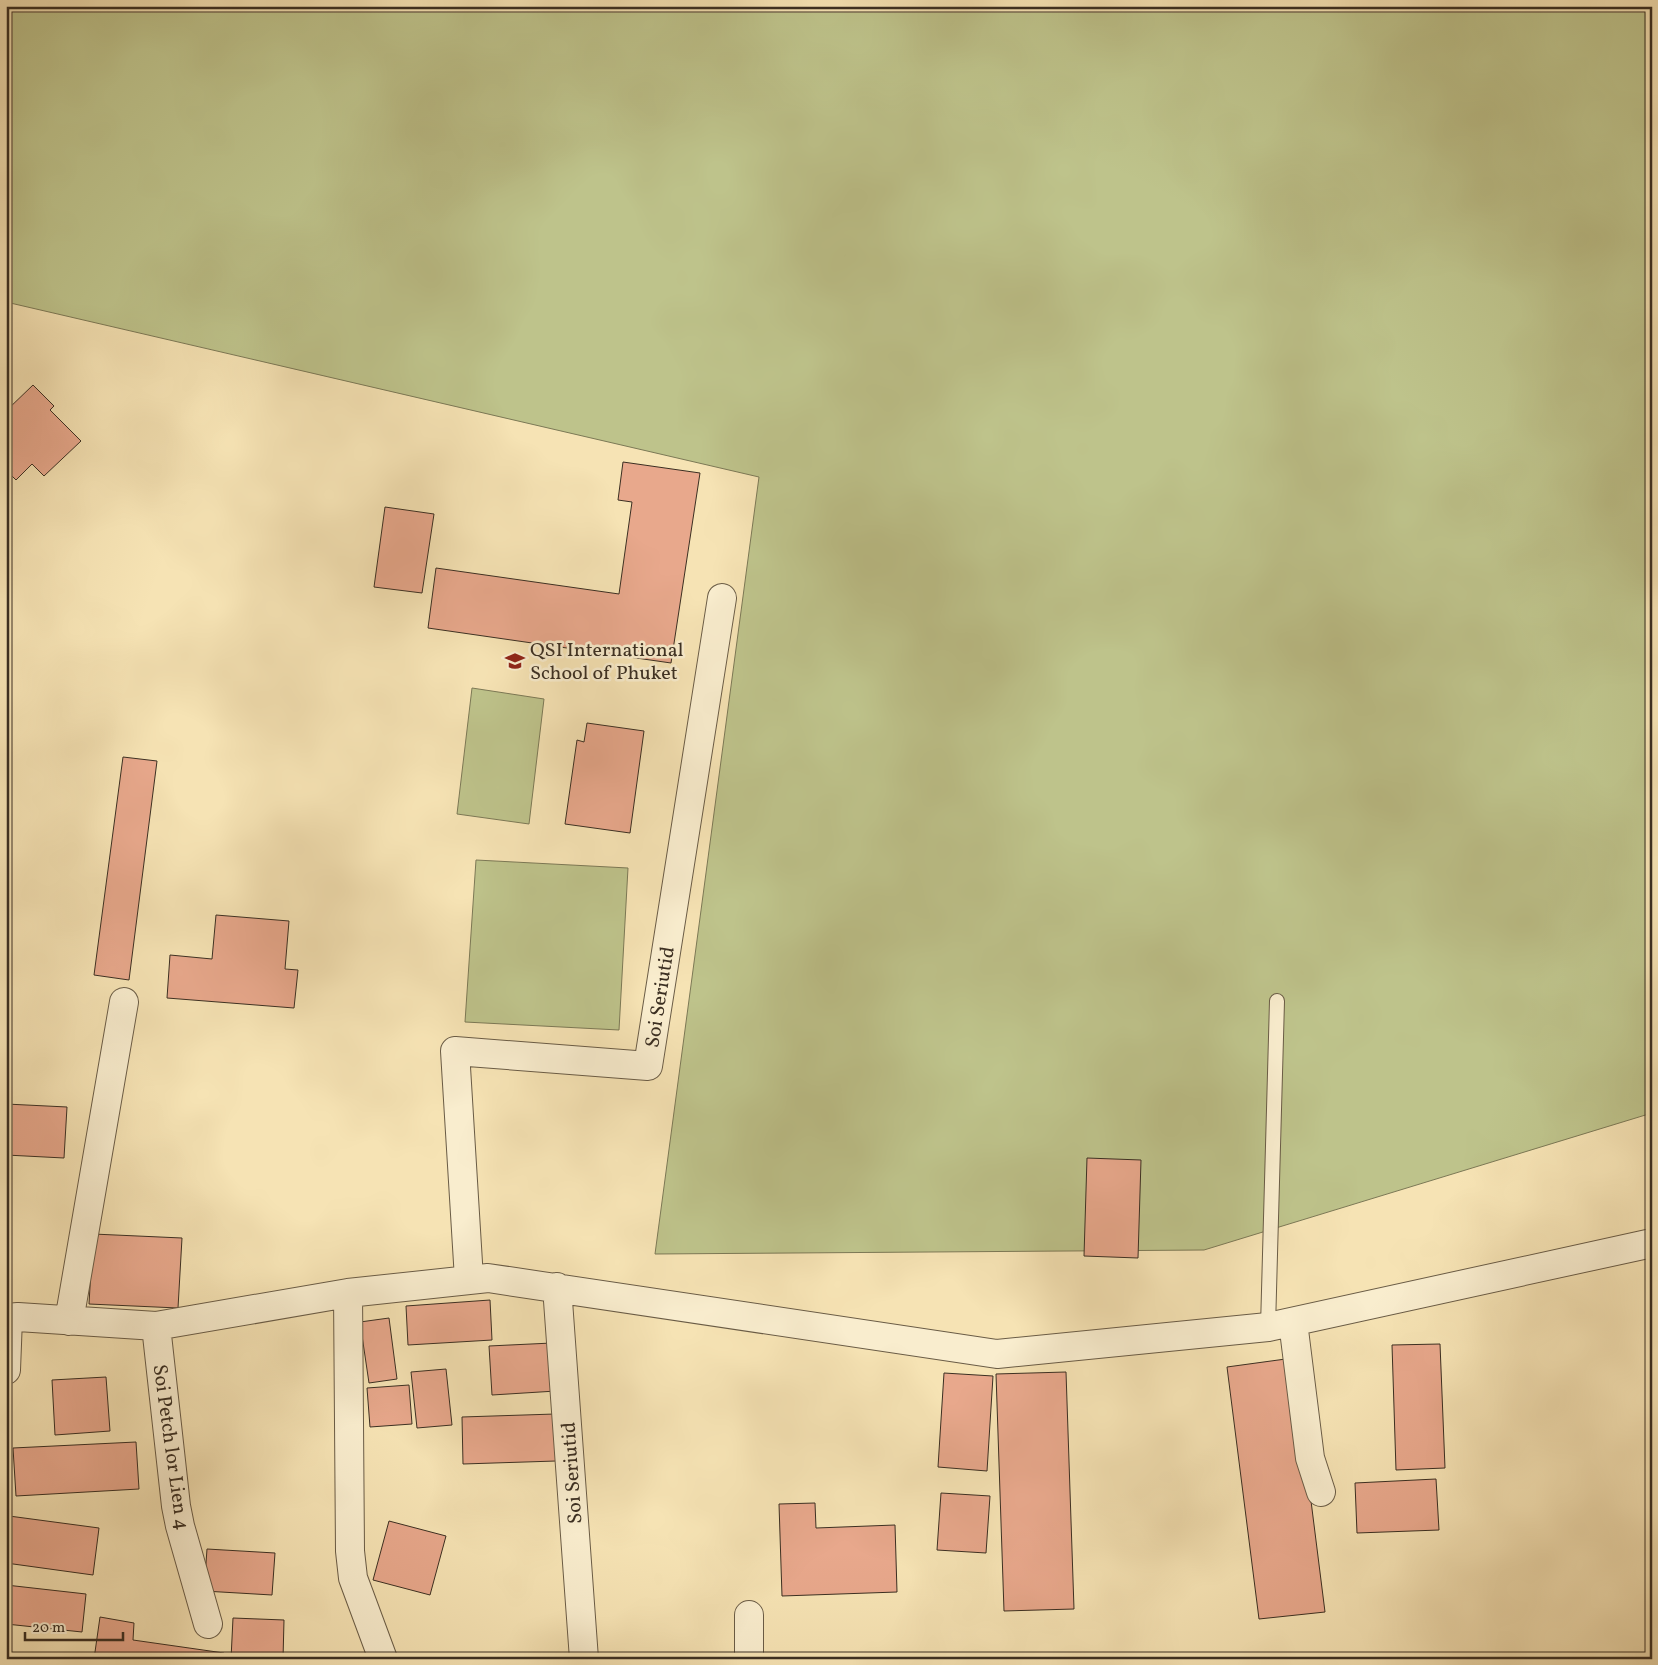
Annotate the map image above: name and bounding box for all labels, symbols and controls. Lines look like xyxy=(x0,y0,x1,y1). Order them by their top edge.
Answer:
place label: QSI International School of Phuket xyxy=(530,637,684,688)
school or university icon: QSI International School of Phuket xyxy=(504,650,526,672)
street label: Soi Seriutid xyxy=(639,945,683,1050)
street label: Soi Petch lor Lien 4 xyxy=(145,1363,196,1532)
street label: Soi Seriutid xyxy=(555,1421,591,1525)
scale bar xyxy=(25,1610,122,1642)
text: 20 m xyxy=(32,1618,65,1639)

